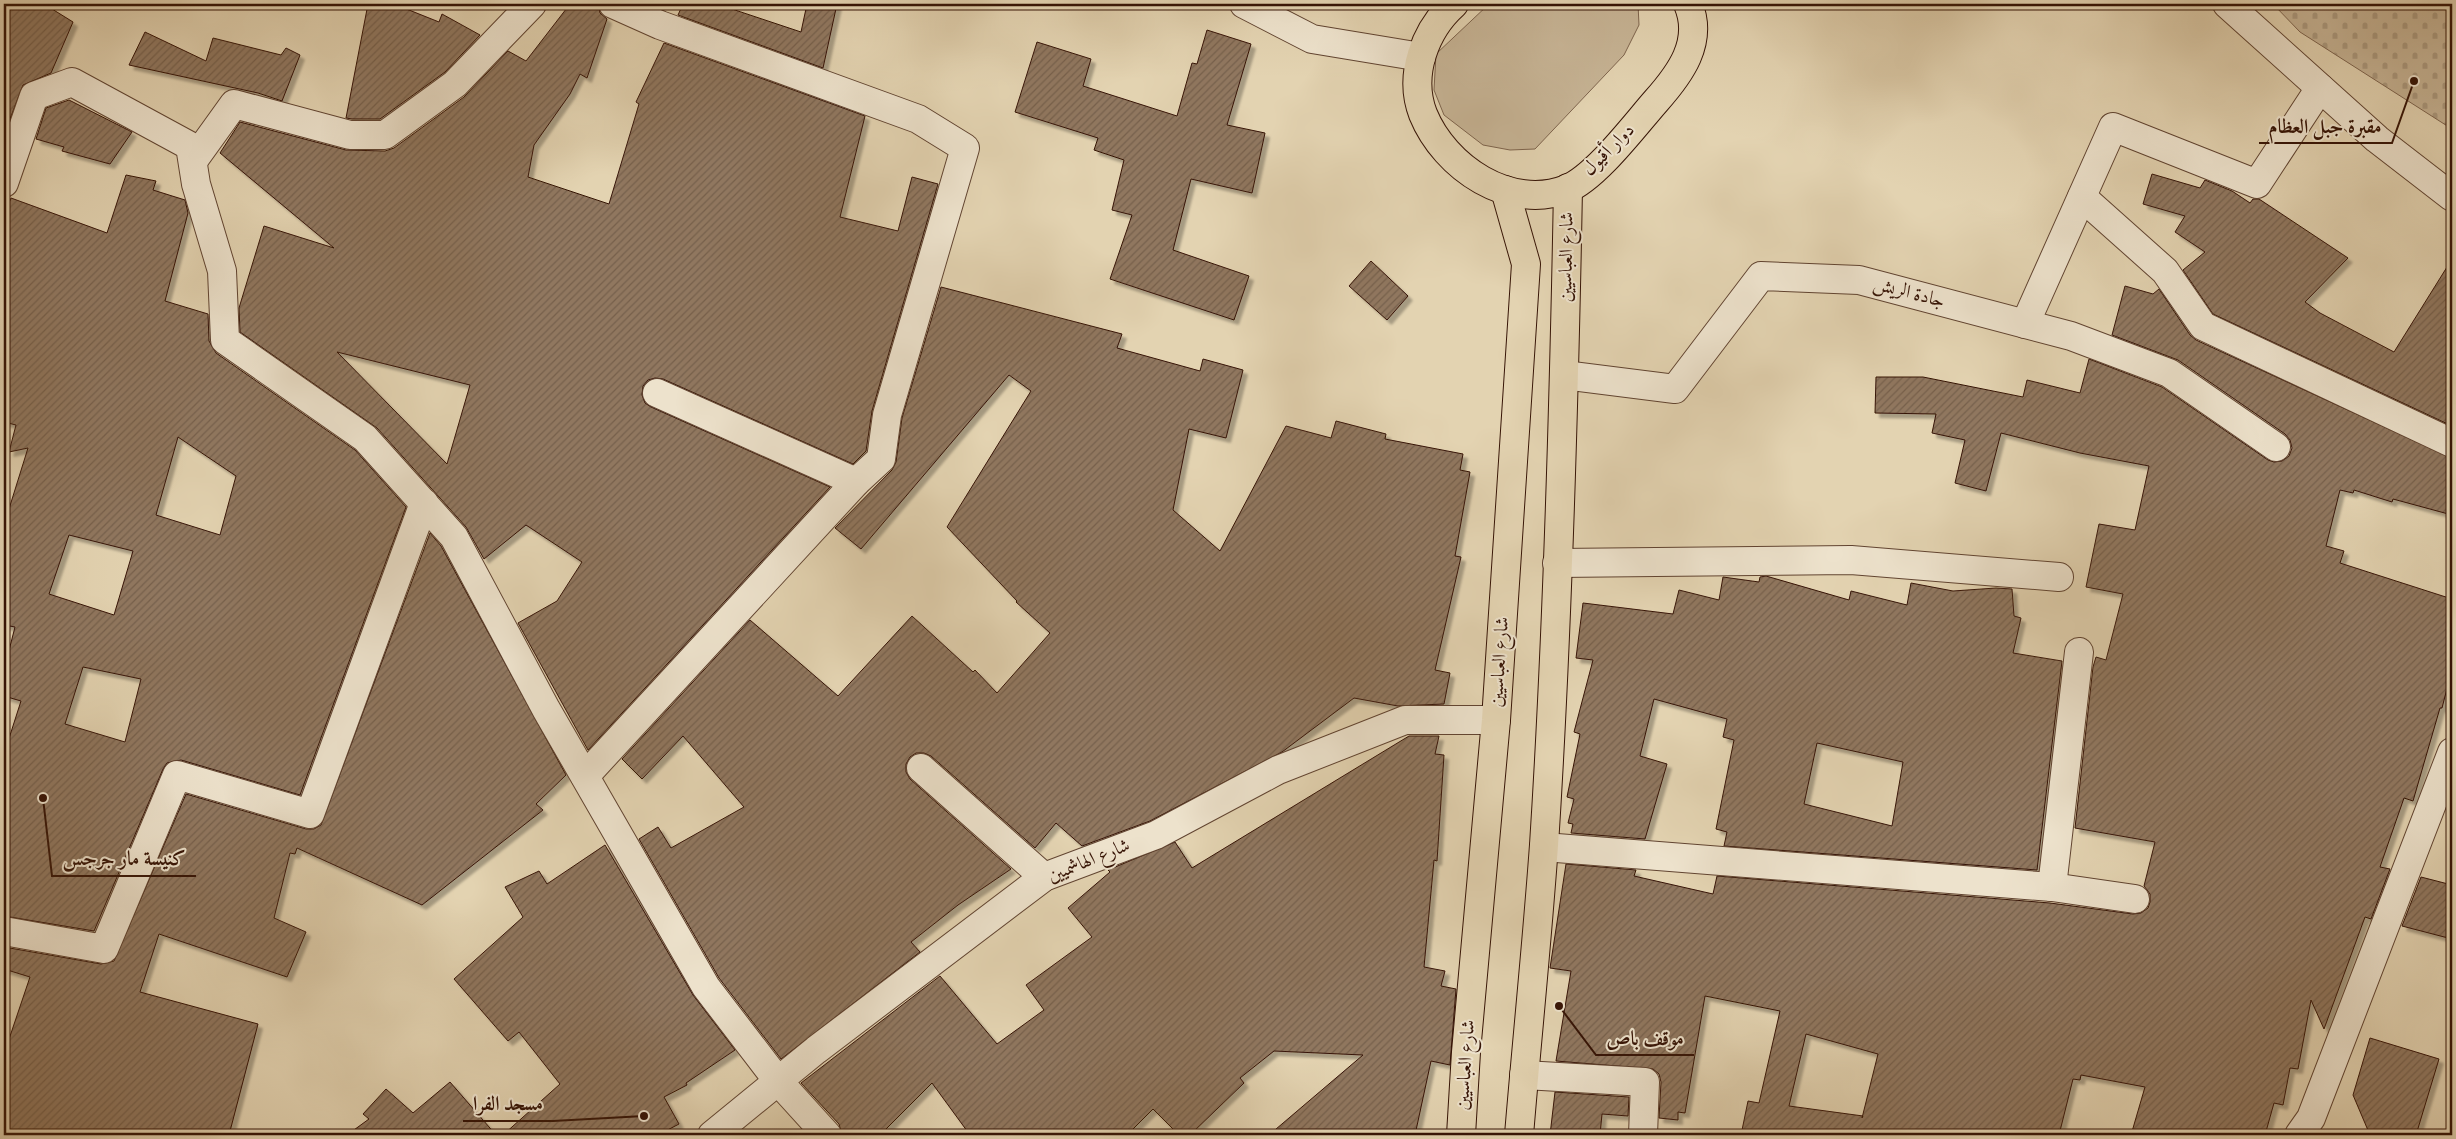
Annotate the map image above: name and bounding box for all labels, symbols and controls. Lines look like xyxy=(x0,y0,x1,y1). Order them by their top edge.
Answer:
callout: مقبرة جبل العظام xyxy=(2259,108,2392,143)
text: مقبرة جبل العظام xyxy=(2268,115,2382,144)
street label: دوار أقيول xyxy=(1576,117,1640,181)
street label: شارع العباسيين xyxy=(1554,212,1582,302)
street label: جادة الريش xyxy=(1870,272,1948,314)
street label: شارع العباسيين xyxy=(1485,616,1517,708)
street label: شارع الهاشميين xyxy=(1044,834,1134,890)
callout: كنيسة مار جرجس xyxy=(52,841,196,876)
text: كنيسة مار جرجس xyxy=(62,847,186,872)
street label: شارع العباسيين xyxy=(1451,1019,1483,1111)
callout: موقف باص xyxy=(1596,1020,1694,1055)
text: موقف باص xyxy=(1606,1027,1684,1052)
callout: مسجد الفرا xyxy=(463,1086,553,1121)
text: مسجد الفرا xyxy=(473,1092,543,1117)

